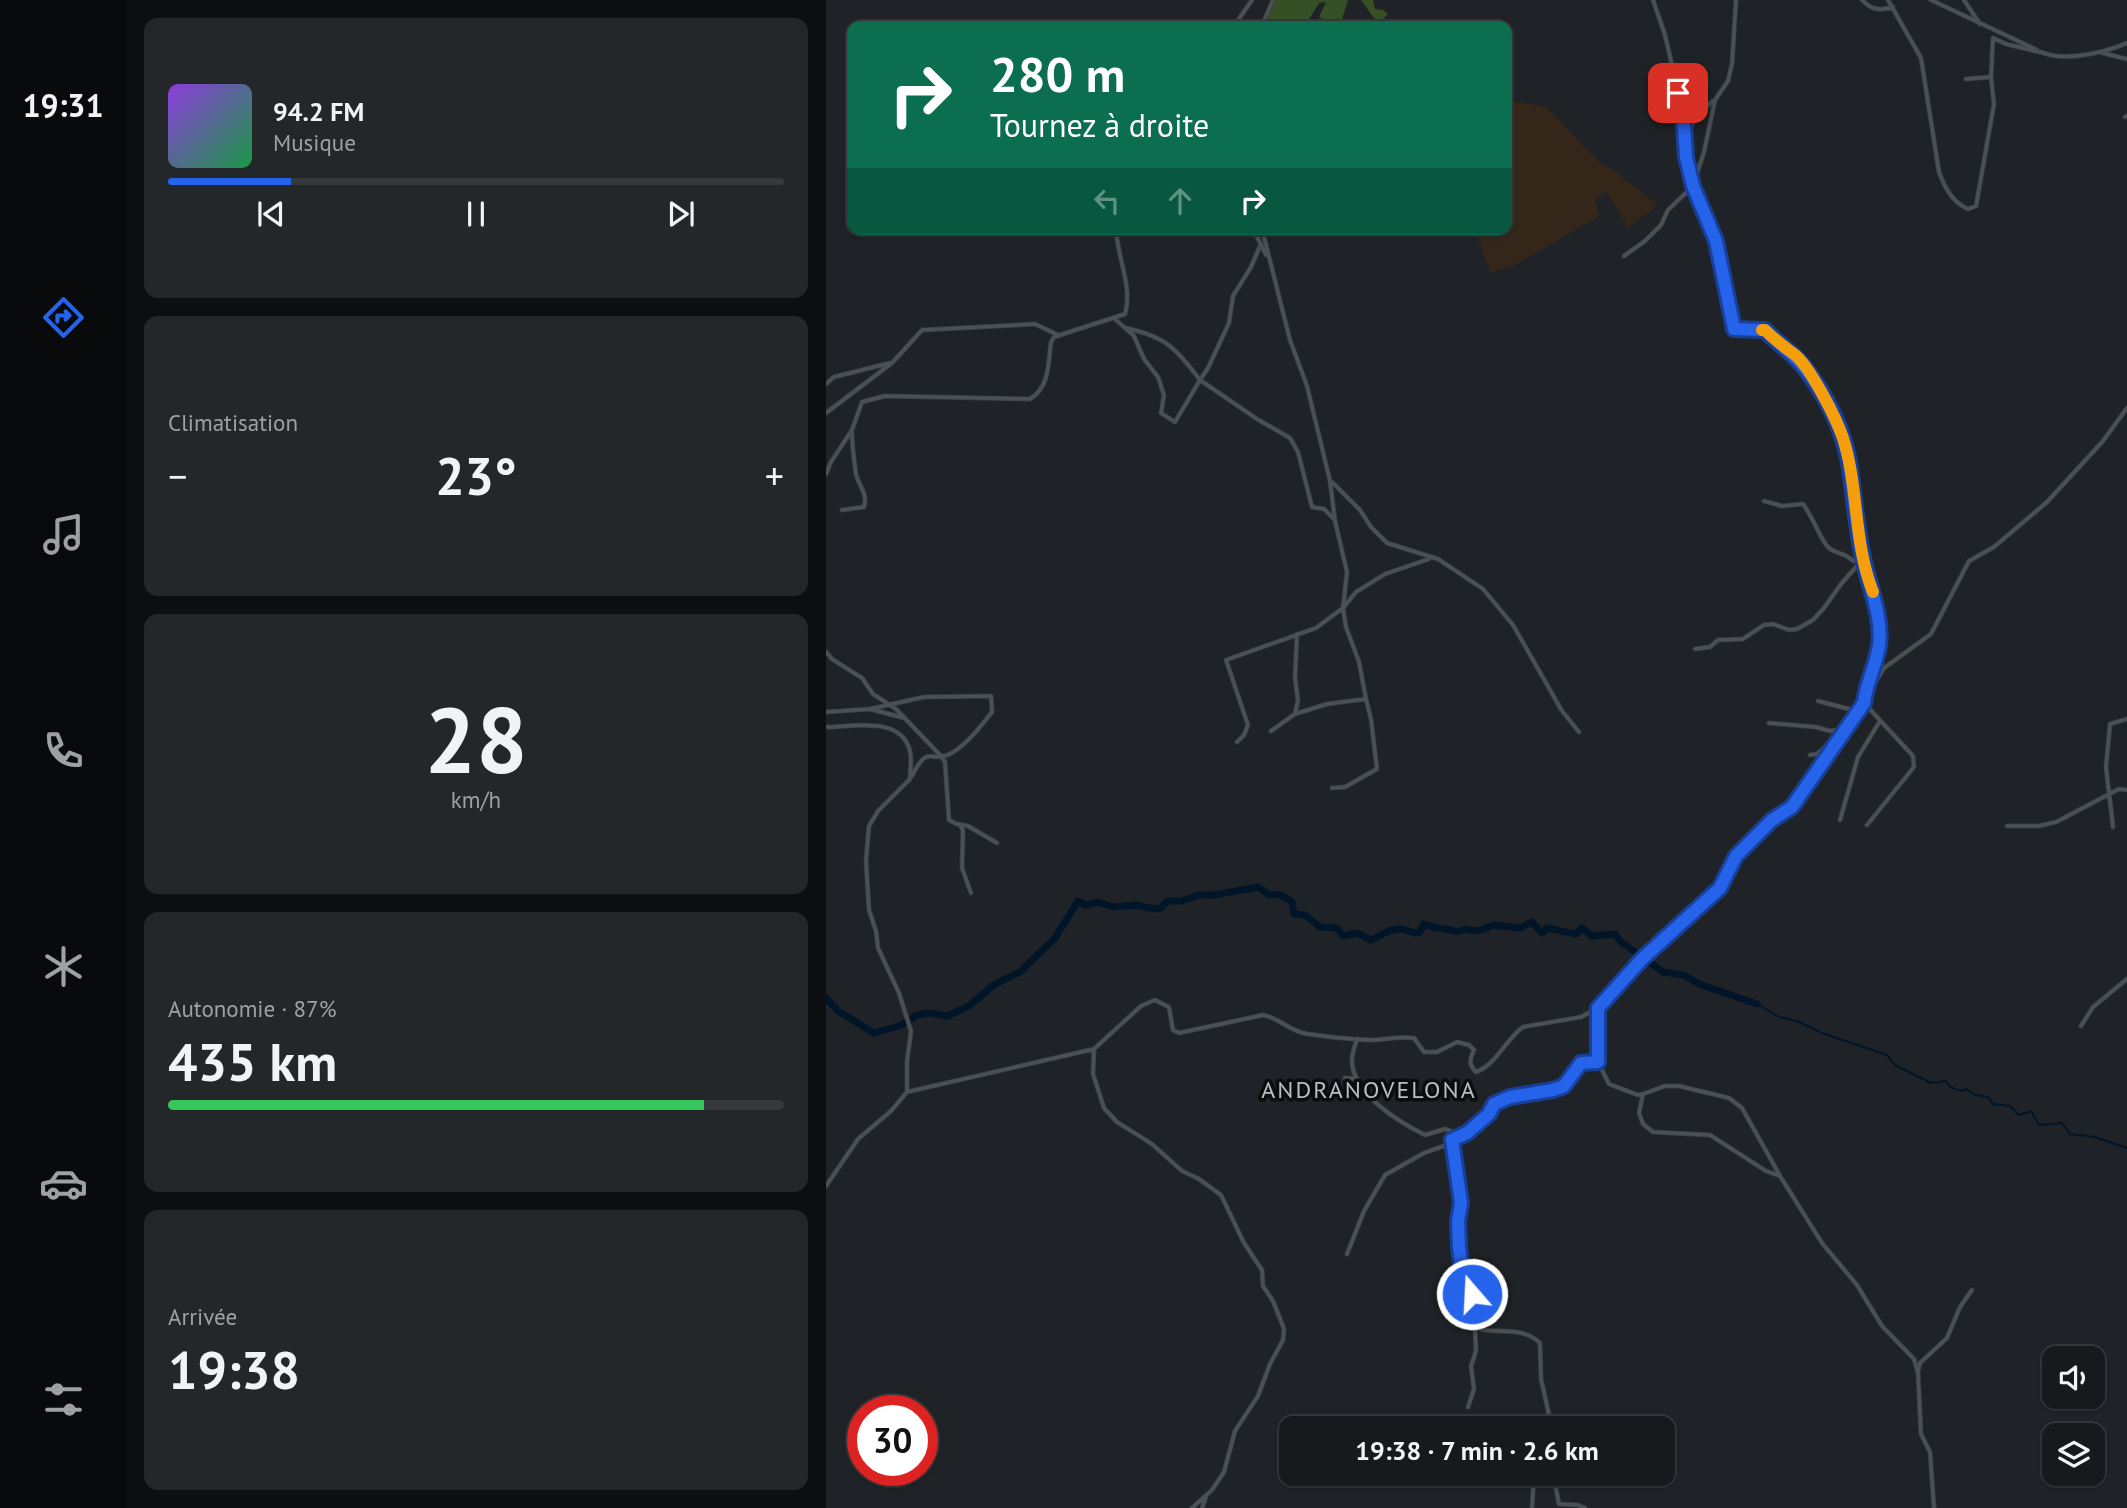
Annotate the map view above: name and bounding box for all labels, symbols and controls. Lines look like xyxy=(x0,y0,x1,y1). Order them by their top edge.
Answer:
text: 280 m xyxy=(990,42,1125,106)
icon: right xyxy=(875,49,966,140)
pin xyxy=(1648,63,1708,123)
icon: arrive xyxy=(1659,74,1697,112)
text: 19:31 xyxy=(22,84,104,126)
text: 94.2 FM xyxy=(273,95,364,128)
text: Tournez à droite xyxy=(990,104,1209,146)
text: Musique xyxy=(273,128,356,157)
icon: left xyxy=(1088,182,1126,220)
icon: ahead xyxy=(1161,182,1199,220)
icon: right xyxy=(1234,182,1272,220)
icon: previous xyxy=(252,195,290,233)
icon: pause xyxy=(457,195,495,233)
icon: next xyxy=(662,195,700,233)
icon: directions xyxy=(39,293,88,342)
text: Climatisation xyxy=(168,408,298,437)
text: 23° xyxy=(435,442,517,509)
text: − xyxy=(168,451,187,500)
text: + xyxy=(765,451,784,500)
icon: music xyxy=(39,510,88,559)
text: 28 xyxy=(424,680,528,798)
icon: phone xyxy=(39,726,88,775)
text: km/h xyxy=(451,785,501,814)
icon: climate xyxy=(39,942,88,991)
text: Autonomie · 87% xyxy=(168,994,336,1023)
text: 435 km xyxy=(168,1028,337,1095)
district label: ANDRANOVELONA xyxy=(1261,1074,1477,1105)
icon: car xyxy=(39,1159,88,1208)
position arrow xyxy=(1435,1257,1509,1331)
text: Arrivée xyxy=(168,1302,237,1331)
text: 19:38 xyxy=(168,1336,300,1403)
map controls xyxy=(2042,1346,2105,1486)
button: sound xyxy=(2042,1346,2105,1409)
icon: filters xyxy=(39,1375,88,1424)
speed limit sign: 30 xyxy=(847,1395,938,1486)
button: layers xyxy=(2042,1423,2105,1486)
text: 19:38 · 7 min · 2.6 km xyxy=(1355,1434,1599,1467)

